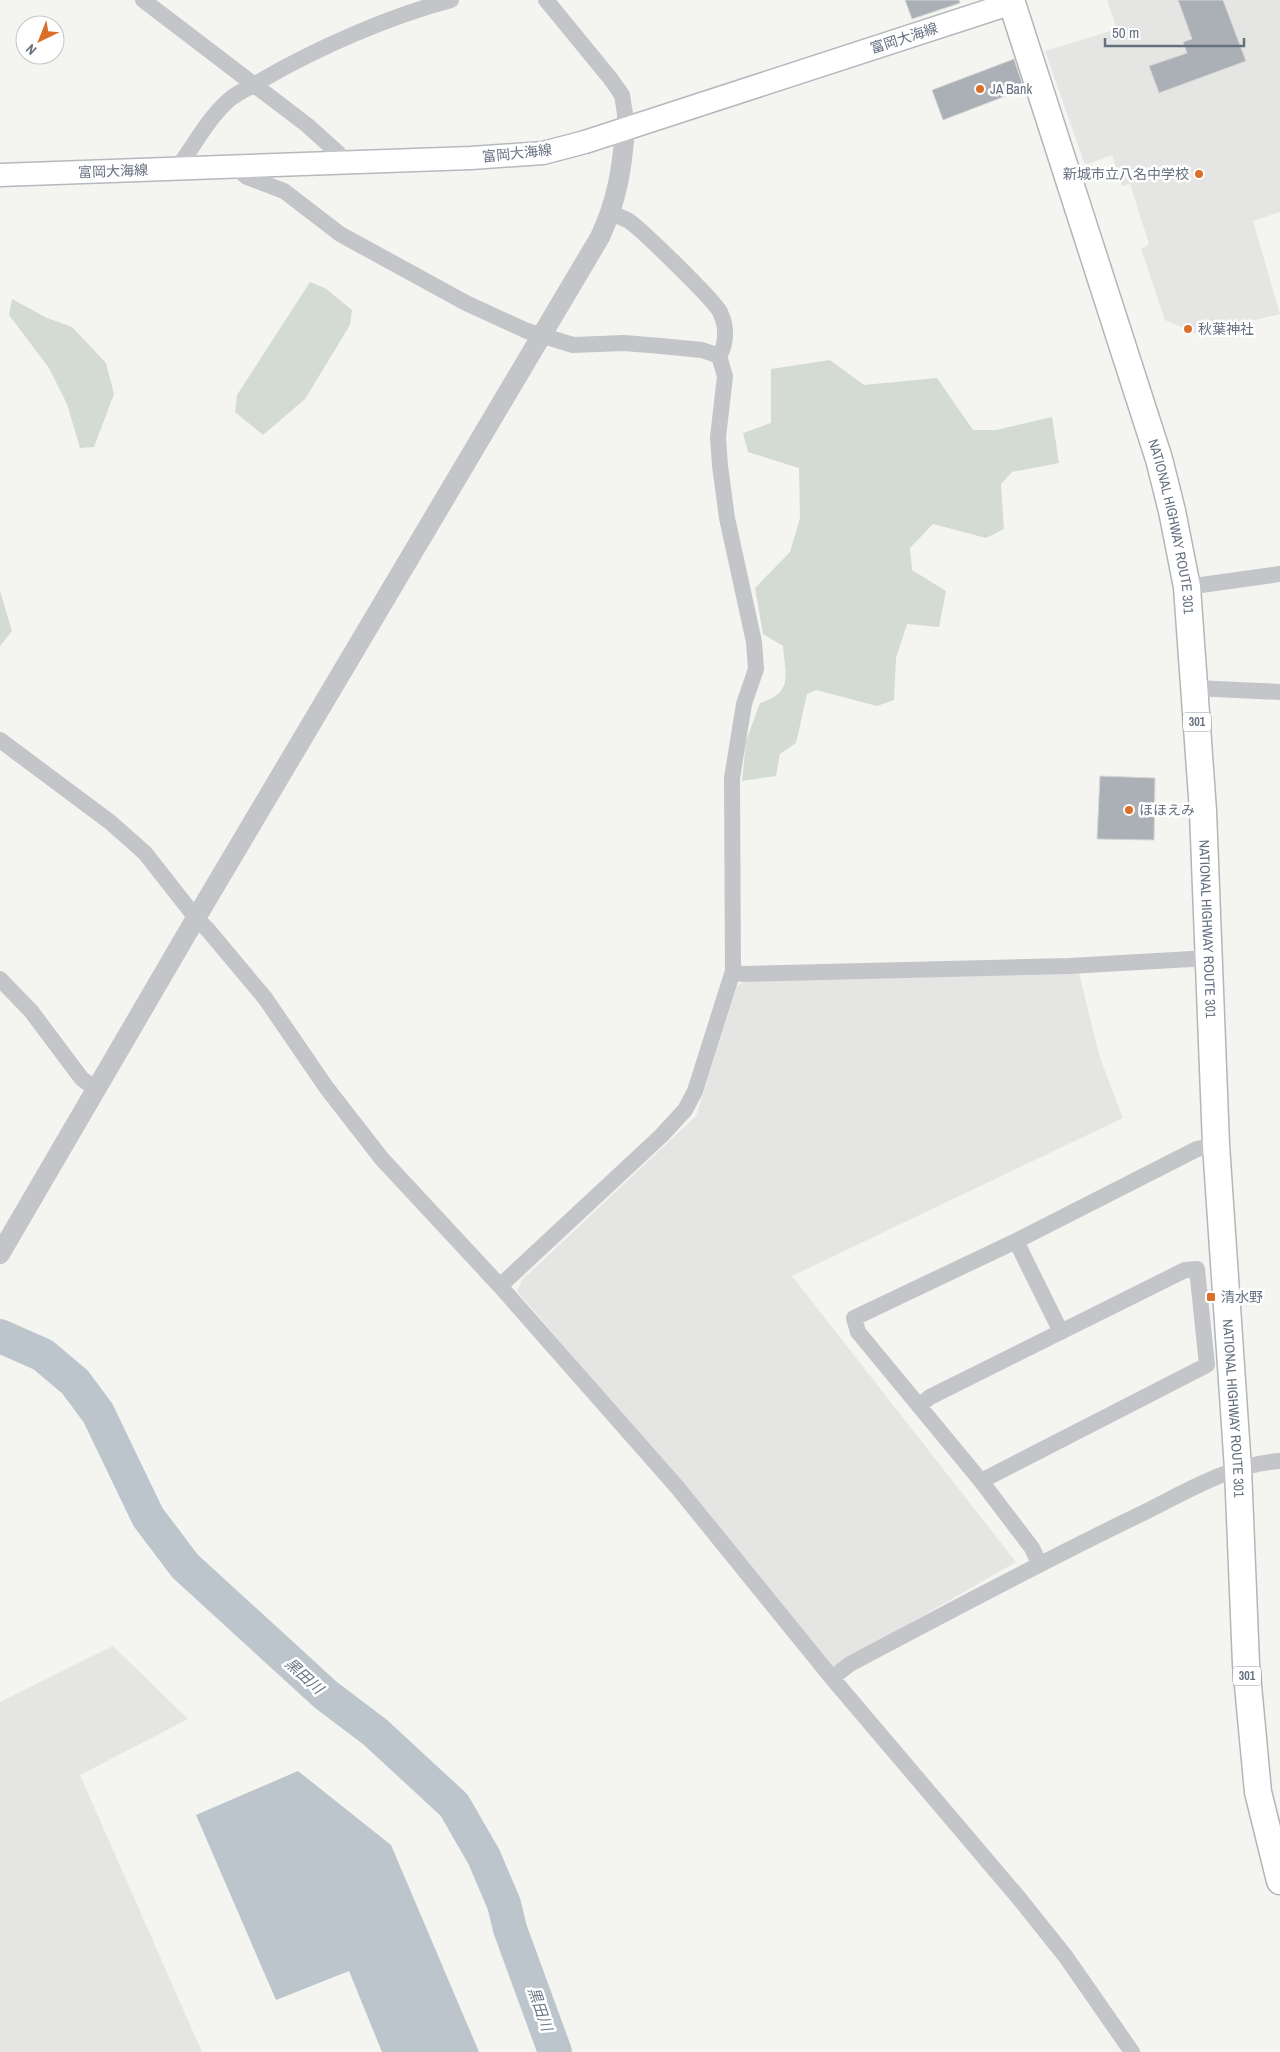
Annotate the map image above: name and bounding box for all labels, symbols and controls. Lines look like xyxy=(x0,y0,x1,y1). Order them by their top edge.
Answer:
north arrow xyxy=(15,15,65,65)
scale bar xyxy=(1105,15,1244,47)
street label: 富岡大海線 xyxy=(868,19,940,57)
text: 50 m xyxy=(1112,22,1139,43)
text: N xyxy=(22,40,40,59)
place label: JA Bank xyxy=(990,80,1032,98)
marker: JA Bank xyxy=(974,83,986,95)
street label: 富岡大海線 xyxy=(481,140,553,166)
street label: 富岡大海線 xyxy=(78,161,148,181)
place label: 新城市立八名中学校 xyxy=(1063,165,1189,183)
marker: 新城市立八名中学校 xyxy=(1193,168,1205,180)
place label: 秋葉神社 xyxy=(1198,320,1254,338)
marker: 秋葉神社 xyxy=(1182,323,1194,335)
street label: NATIONAL HIGHWAY ROUTE 301 xyxy=(1144,437,1198,615)
road number: 301 xyxy=(1183,712,1211,732)
place label: ほほえみ xyxy=(1139,801,1195,819)
marker: ほほえみ xyxy=(1123,804,1135,816)
street label: NATIONAL HIGHWAY ROUTE 301 xyxy=(1195,839,1220,1019)
place label: 清水野 xyxy=(1221,1288,1263,1306)
marker: 清水野 xyxy=(1205,1291,1217,1303)
street label: NATIONAL HIGHWAY ROUTE 301 xyxy=(1219,1318,1248,1498)
water label: 黒田川 xyxy=(281,1653,330,1700)
road number: 301 xyxy=(1233,1666,1261,1685)
water label: 黒田川 xyxy=(523,1984,558,2035)

